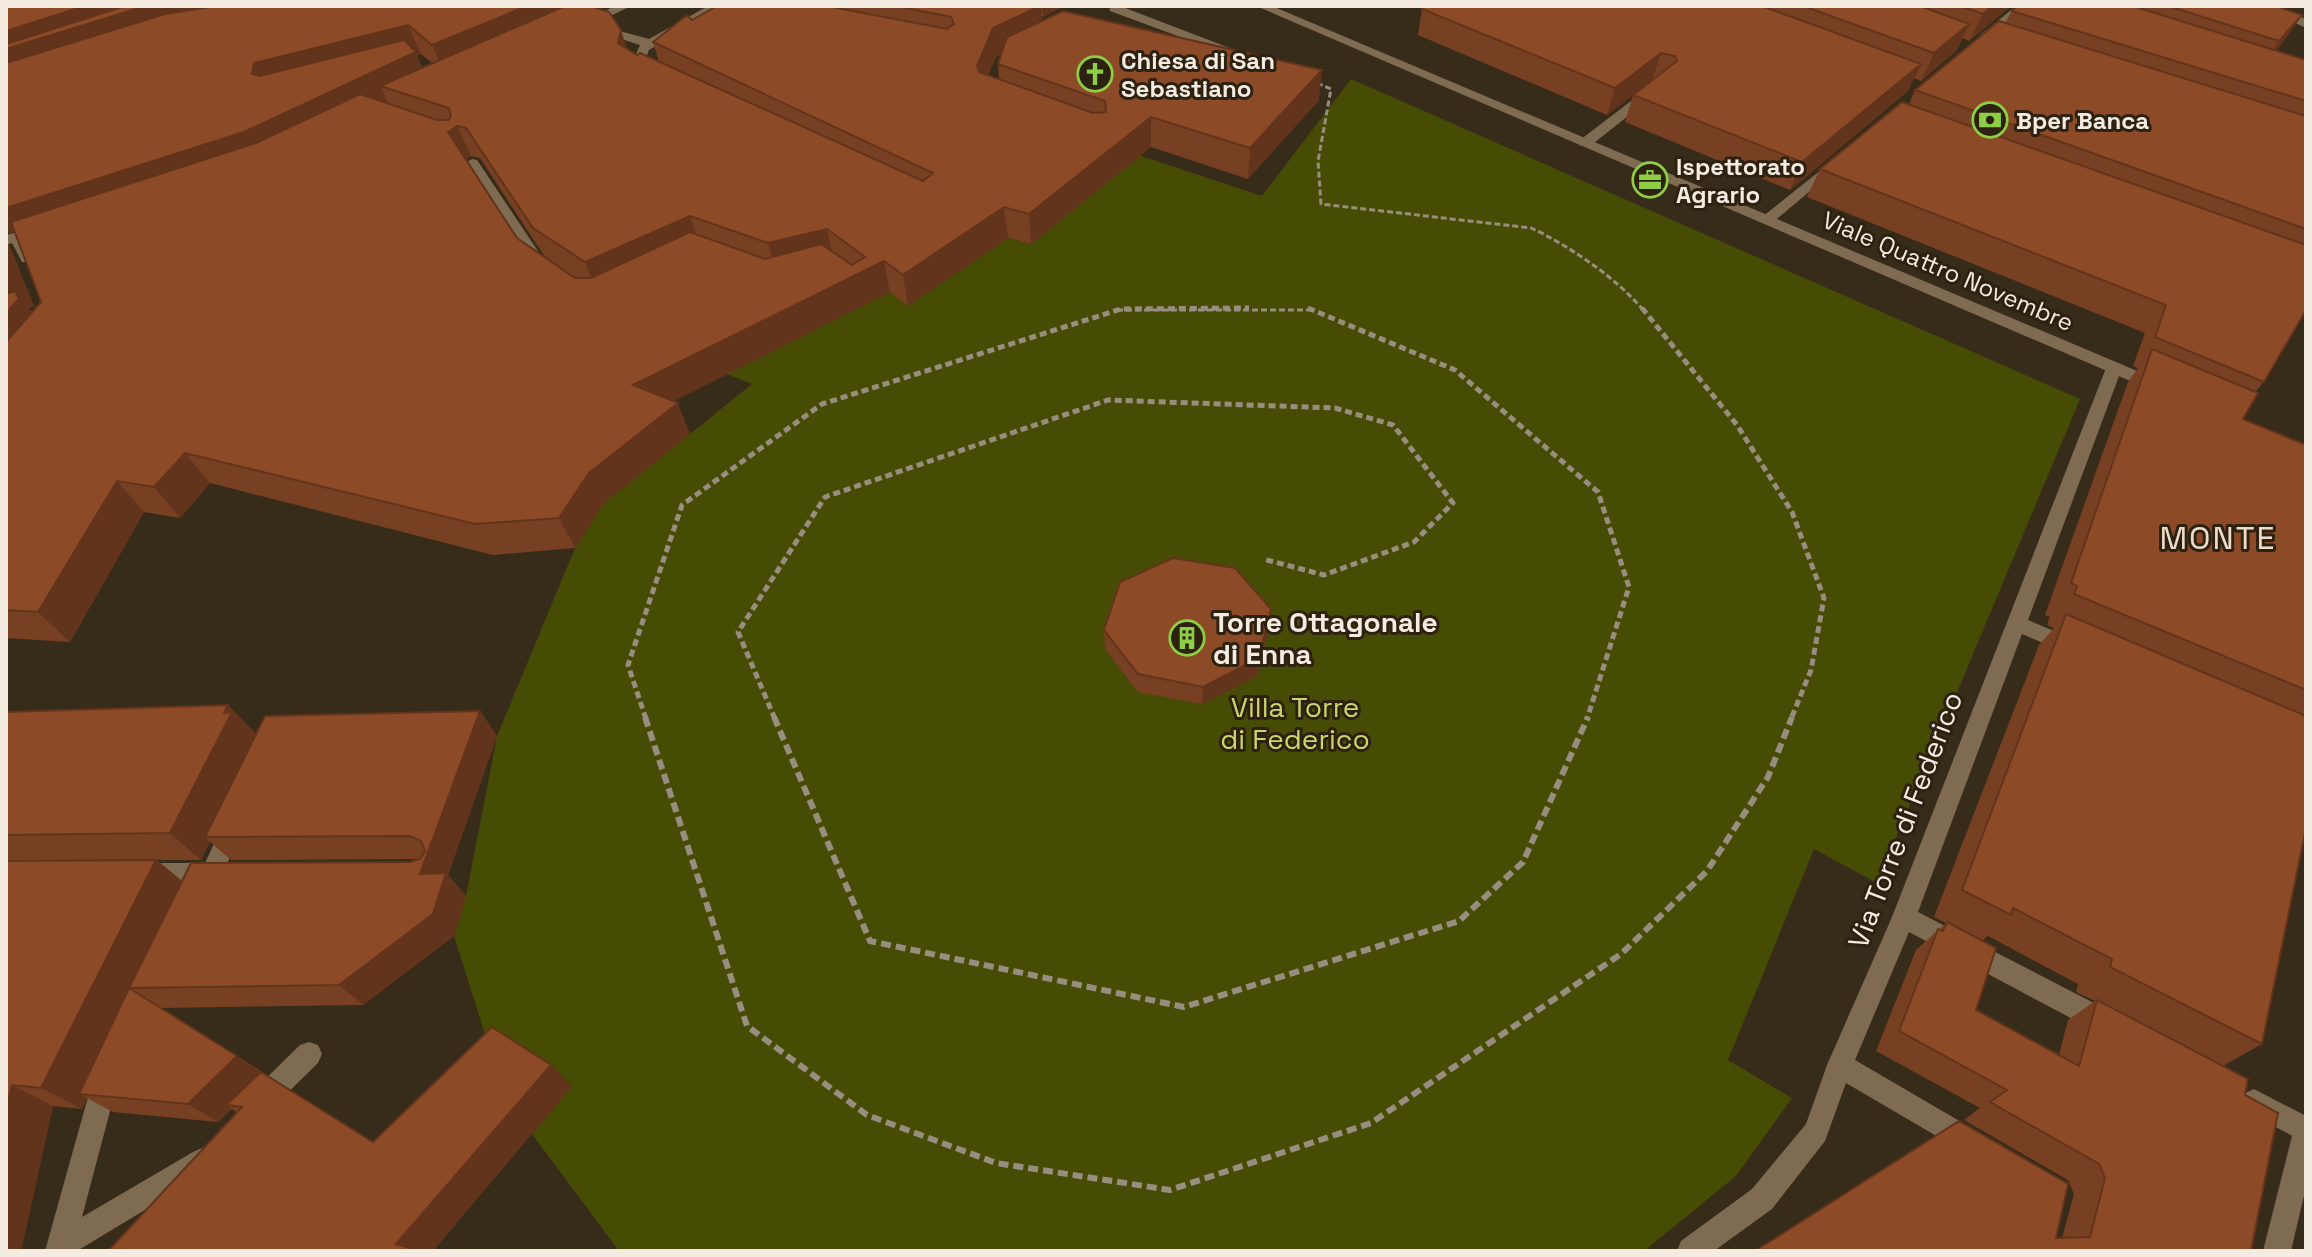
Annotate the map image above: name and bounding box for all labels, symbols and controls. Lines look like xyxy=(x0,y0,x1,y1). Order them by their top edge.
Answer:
place label: Chiesa di San Sebastiano xyxy=(1121,45,1275,104)
church icon: Chiesa di San Sebastiano xyxy=(1076,55,1114,93)
bank icon: Bper Banca xyxy=(1971,101,2009,139)
place label: Bper Banca xyxy=(2016,105,2149,136)
place label: Ispettorato Agrario xyxy=(1676,151,1805,210)
office icon: Ispettorato Agrario xyxy=(1631,161,1669,199)
street label: Viale Quattro Novembre xyxy=(1818,204,2078,338)
district label: MONTE xyxy=(2159,518,2277,558)
place label: Torre Ottagonale di Enna xyxy=(1213,604,1438,672)
building icon: Torre Ottagonale di Enna xyxy=(1168,619,1206,657)
street label: Via Torre di Federico xyxy=(1839,687,1971,953)
park label: Villa Torre di Federico xyxy=(1220,689,1370,757)

